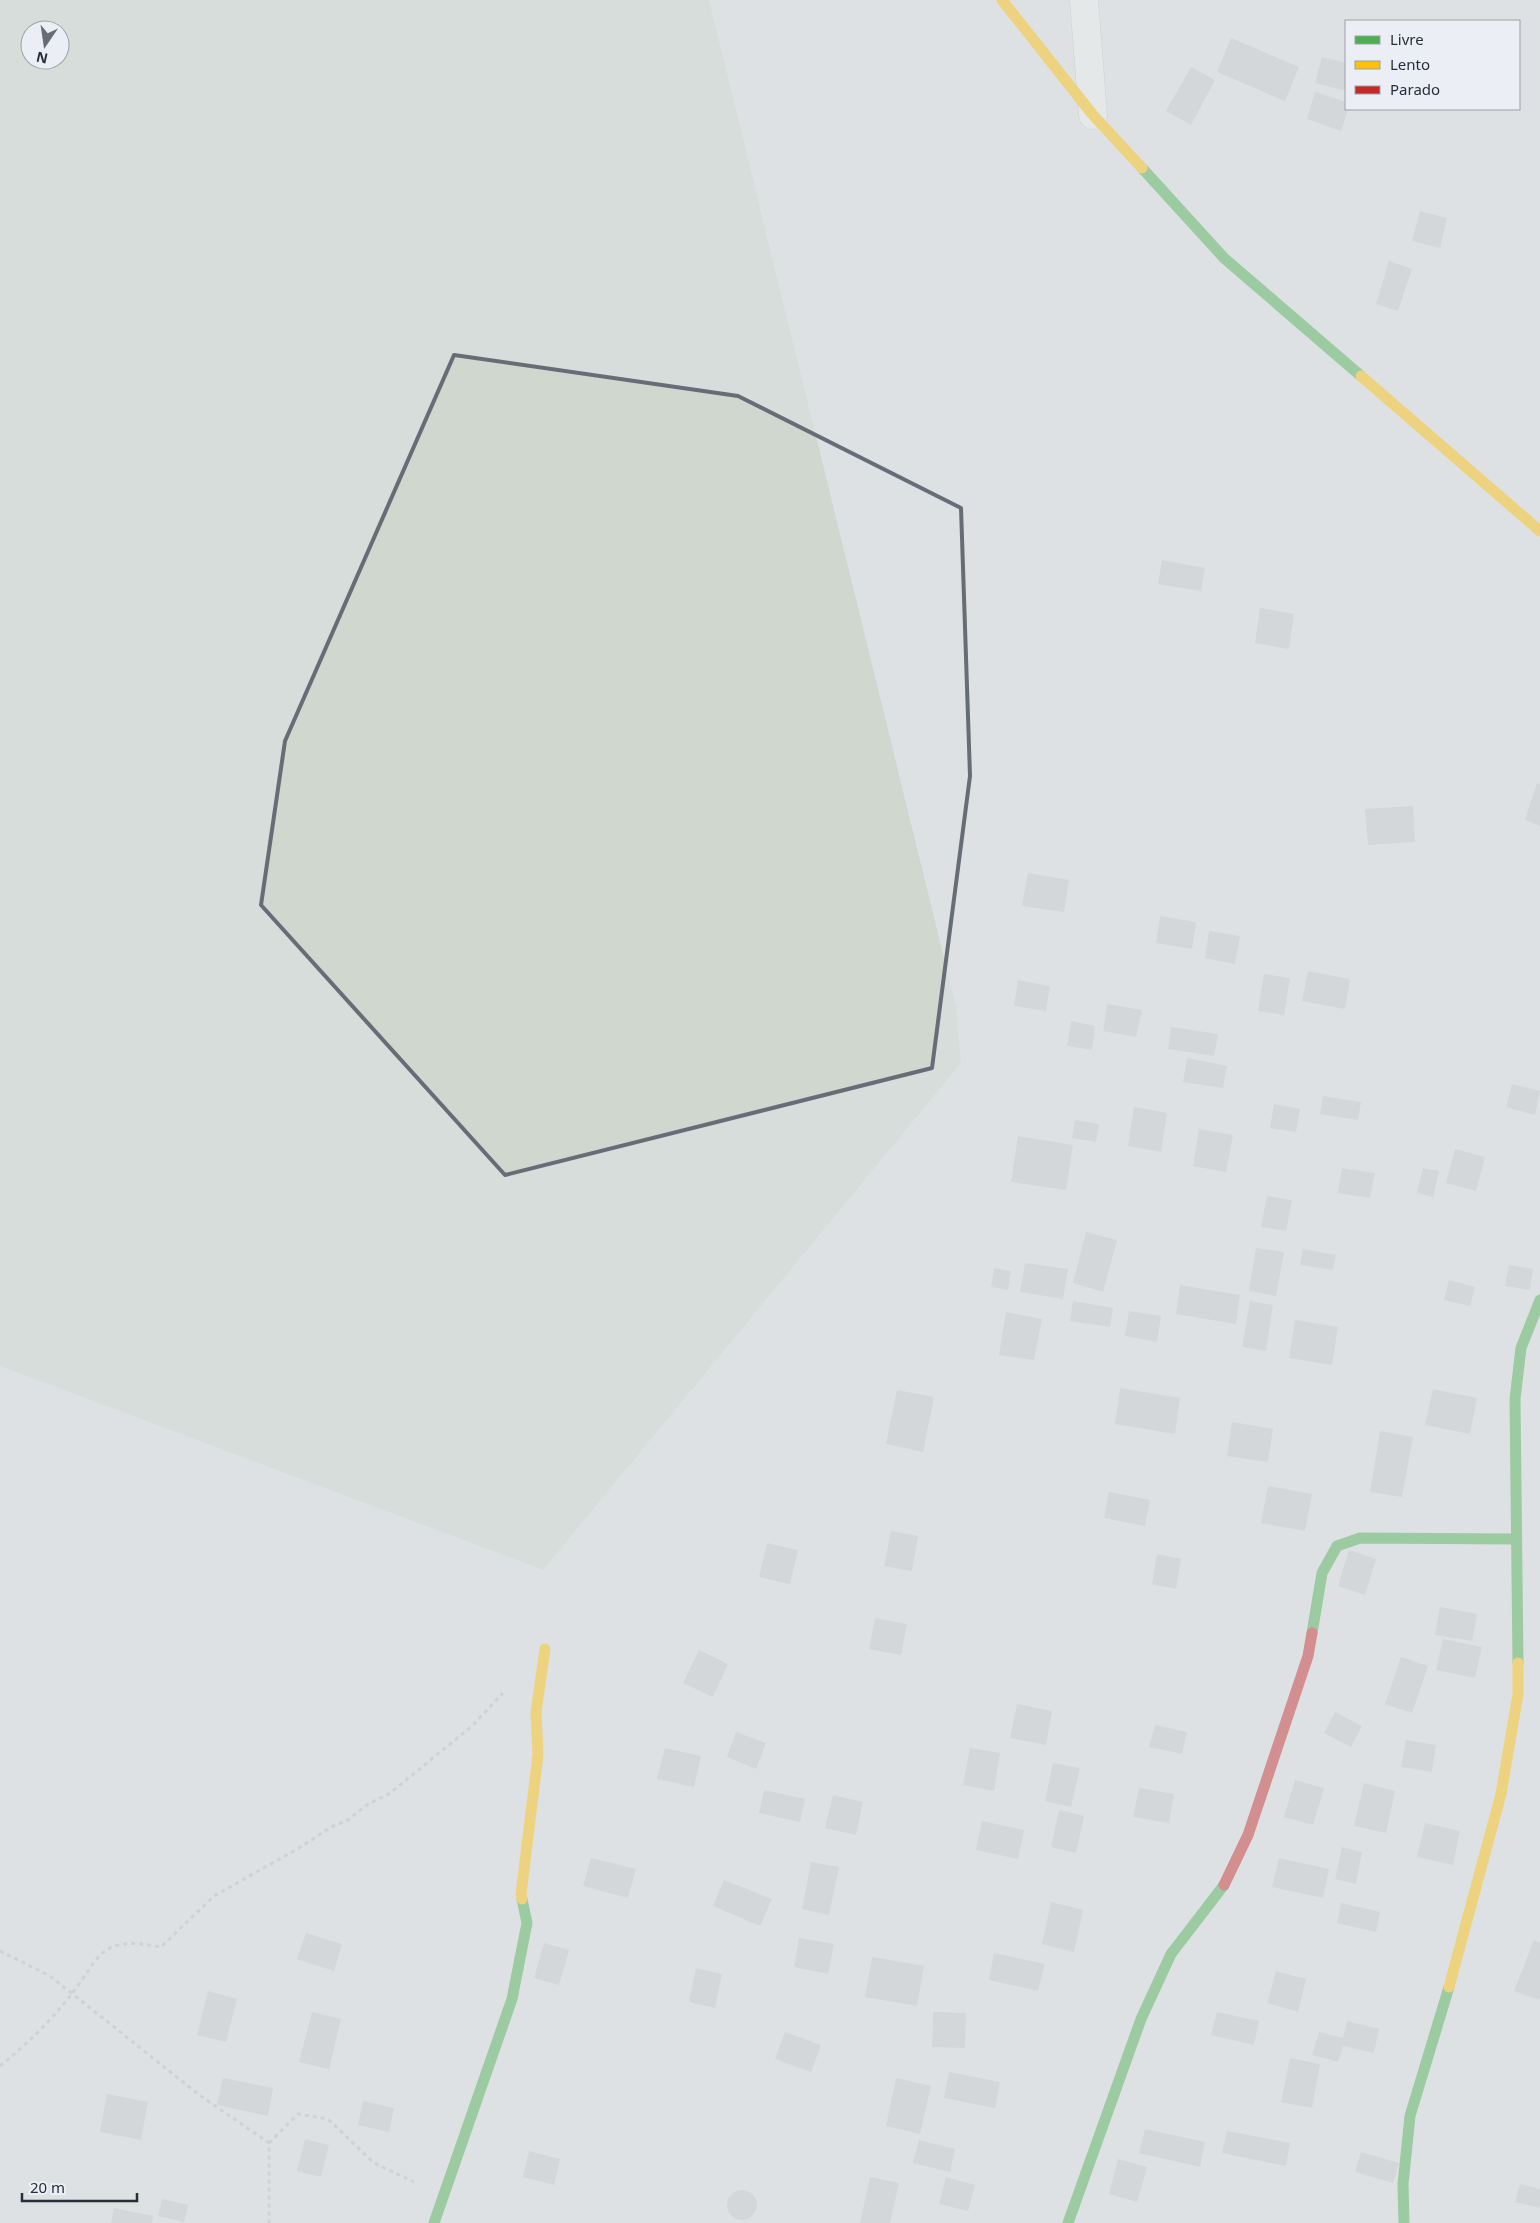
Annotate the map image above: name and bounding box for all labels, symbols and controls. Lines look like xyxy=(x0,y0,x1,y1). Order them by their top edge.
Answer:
north arrow xyxy=(20,20,70,70)
legend xyxy=(1345,20,1520,110)
text: Livre xyxy=(1390,29,1424,49)
text: N xyxy=(34,48,50,69)
text: Lento xyxy=(1390,54,1430,74)
text: Parado xyxy=(1390,79,1440,99)
scale bar xyxy=(22,2170,138,2202)
text: 20 m xyxy=(30,2177,65,2197)

